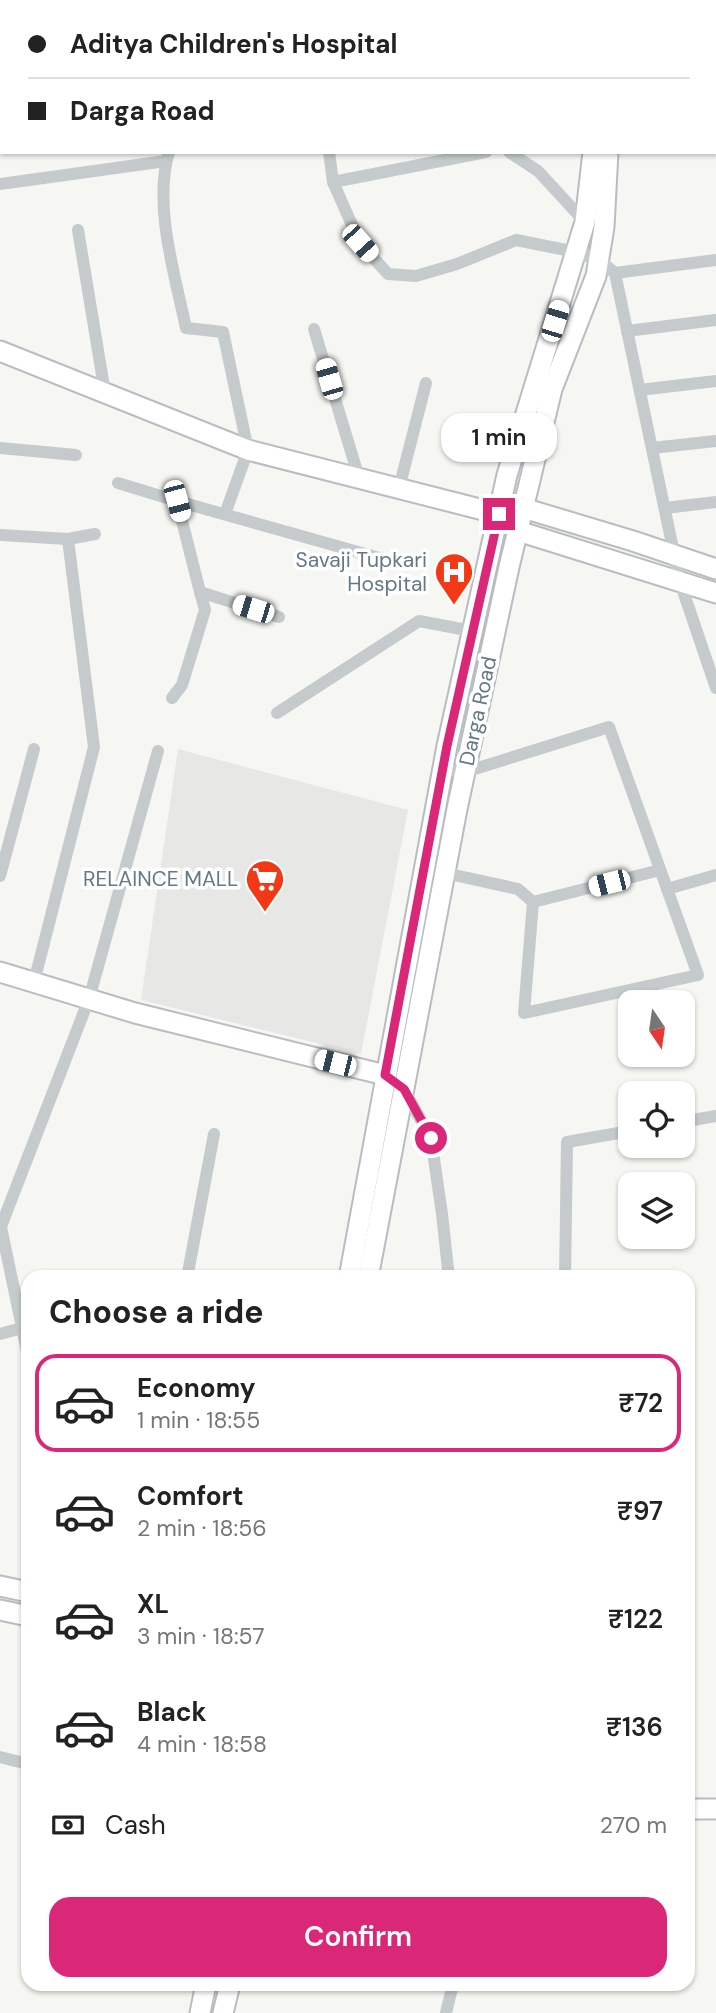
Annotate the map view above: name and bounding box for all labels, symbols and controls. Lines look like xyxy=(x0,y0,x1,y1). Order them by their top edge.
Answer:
text: Aditya Children's Hospital xyxy=(70,27,397,61)
text: Darga Road xyxy=(70,94,215,128)
car xyxy=(339,220,382,266)
car xyxy=(539,298,572,344)
car xyxy=(314,356,345,402)
callout: 1 min xyxy=(441,412,557,462)
text: 1 min xyxy=(472,422,526,452)
car xyxy=(162,478,193,524)
route end xyxy=(483,498,515,530)
place label: Savaji Tupkari Hospital xyxy=(295,546,427,598)
hospital icon: Savaji Tupkari Hospital xyxy=(433,551,475,606)
car xyxy=(230,593,277,625)
street label: Darga Road xyxy=(453,654,503,768)
supermarket icon: RELAINCE MALL xyxy=(244,858,286,913)
place label: RELAINCE MALL xyxy=(83,865,238,893)
car xyxy=(587,868,632,898)
north arrow xyxy=(618,990,695,1068)
map controls xyxy=(618,990,695,1249)
car xyxy=(313,1048,358,1078)
button: locate xyxy=(618,1081,695,1158)
route start xyxy=(415,1122,447,1154)
button: layers xyxy=(618,1172,695,1249)
text: Choose a ride xyxy=(49,1291,264,1333)
text: Economy xyxy=(137,1371,255,1405)
icon: car xyxy=(53,1372,116,1435)
text: ₹72 xyxy=(618,1386,663,1420)
text: 1 min · 18:55 xyxy=(137,1405,260,1435)
text: Comfort xyxy=(137,1479,243,1513)
icon: car xyxy=(53,1480,116,1543)
text: ₹97 xyxy=(617,1494,663,1528)
text: 2 min · 18:56 xyxy=(137,1513,267,1543)
text: XL xyxy=(137,1587,169,1621)
icon: car xyxy=(53,1588,116,1651)
text: ₹122 xyxy=(608,1602,663,1636)
text: 3 min · 18:57 xyxy=(137,1621,264,1651)
text: Black xyxy=(137,1695,207,1729)
icon: car xyxy=(53,1696,116,1759)
text: ₹136 xyxy=(606,1710,663,1744)
text: 4 min · 18:58 xyxy=(137,1729,267,1759)
icon: cash xyxy=(49,1806,87,1844)
text: Cash xyxy=(105,1808,166,1842)
text: 270 m xyxy=(600,1810,667,1840)
button: Confirm xyxy=(49,1897,667,1977)

